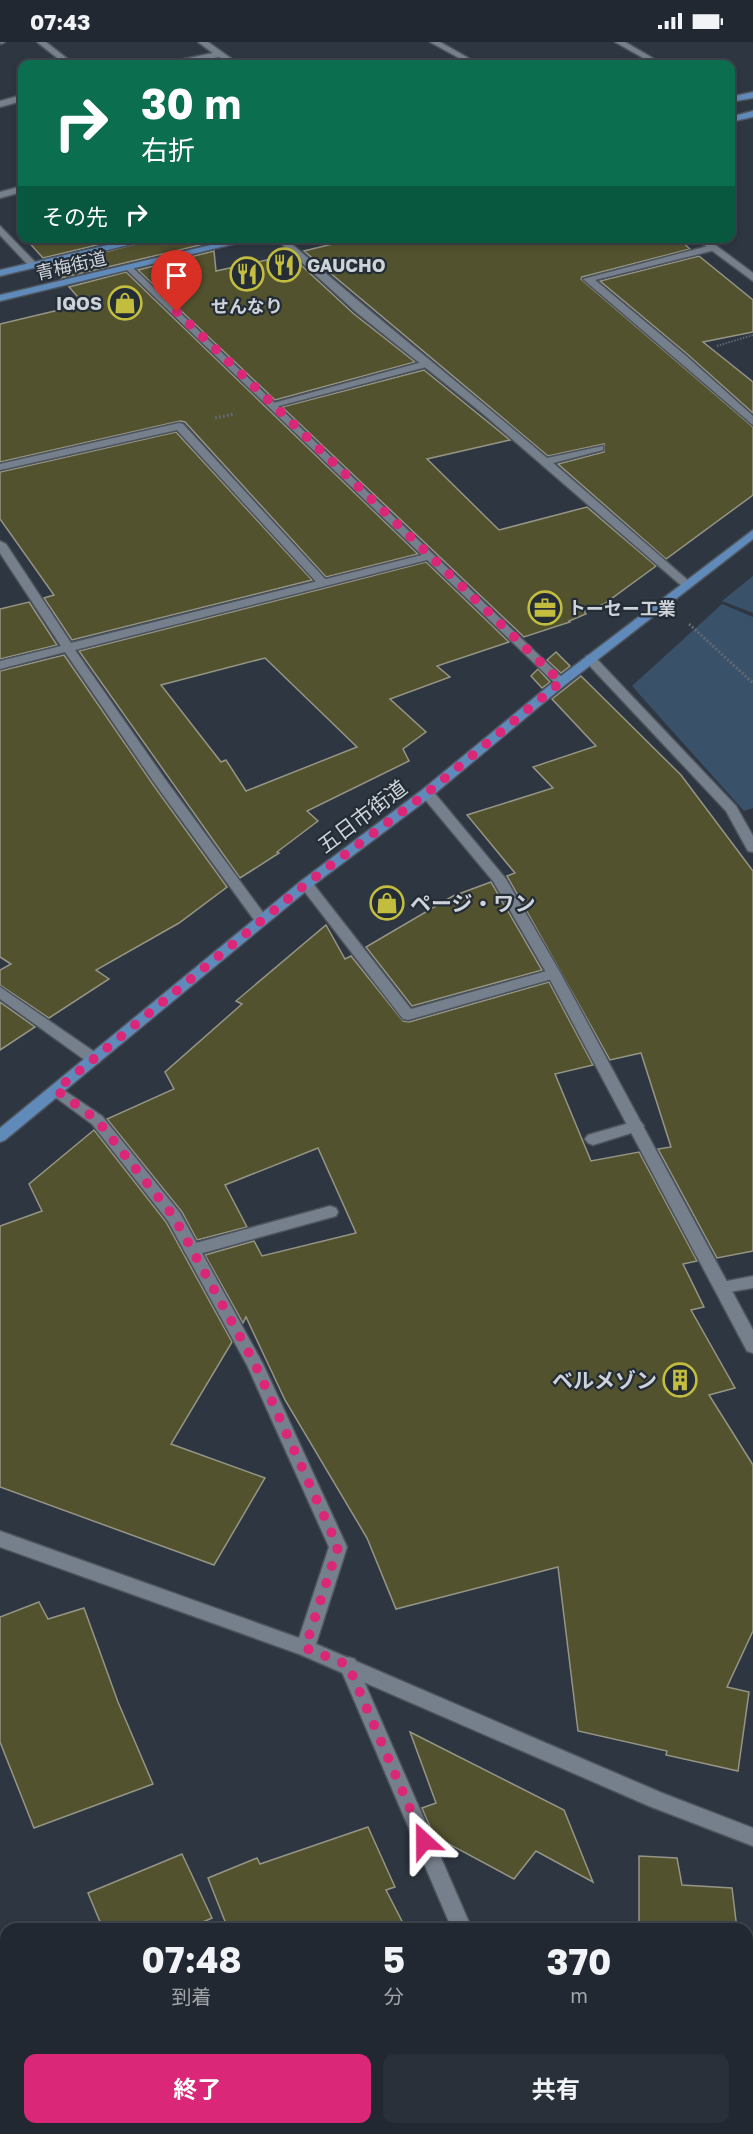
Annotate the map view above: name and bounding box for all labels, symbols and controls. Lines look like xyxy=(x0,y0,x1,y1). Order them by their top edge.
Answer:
text: 07:43 xyxy=(30,8,91,35)
text: 30 m xyxy=(141,78,241,128)
icon: right xyxy=(42,84,120,162)
text: 右折 xyxy=(141,134,195,166)
icon: right xyxy=(120,198,153,231)
text: その先 xyxy=(42,203,108,230)
street label: 青梅街道 xyxy=(33,246,109,284)
restaurant icon: GAUCHO xyxy=(266,247,302,283)
pin xyxy=(151,250,202,312)
place label: GAUCHO xyxy=(307,254,386,276)
restaurant icon: せんなり xyxy=(229,256,265,292)
icon: arrive xyxy=(160,259,193,292)
shop icon: IQOS xyxy=(107,285,143,321)
place label: IQOS xyxy=(56,292,102,314)
place label: せんなり xyxy=(211,295,283,317)
office icon: トーセー工業 xyxy=(527,590,563,626)
place label: トーセー工業 xyxy=(568,597,676,619)
street label: 五日市街道 xyxy=(312,774,412,858)
shop icon: ページ・ワン xyxy=(369,885,405,921)
place label: ページ・ワン xyxy=(410,890,536,916)
building icon: ベルメゾン xyxy=(662,1362,698,1398)
place label: ベルメゾン xyxy=(552,1367,657,1393)
position arrow xyxy=(392,1809,456,1873)
text: 07:48 xyxy=(141,1938,242,1981)
text: 5 xyxy=(383,1938,405,1981)
text: 370 xyxy=(547,1940,612,1983)
text: m xyxy=(570,1983,588,2007)
text: 到着 xyxy=(172,1984,212,2008)
text: 分 xyxy=(384,1984,404,2008)
button: 終了 xyxy=(24,2054,371,2123)
button: 共有 xyxy=(383,2054,729,2123)

